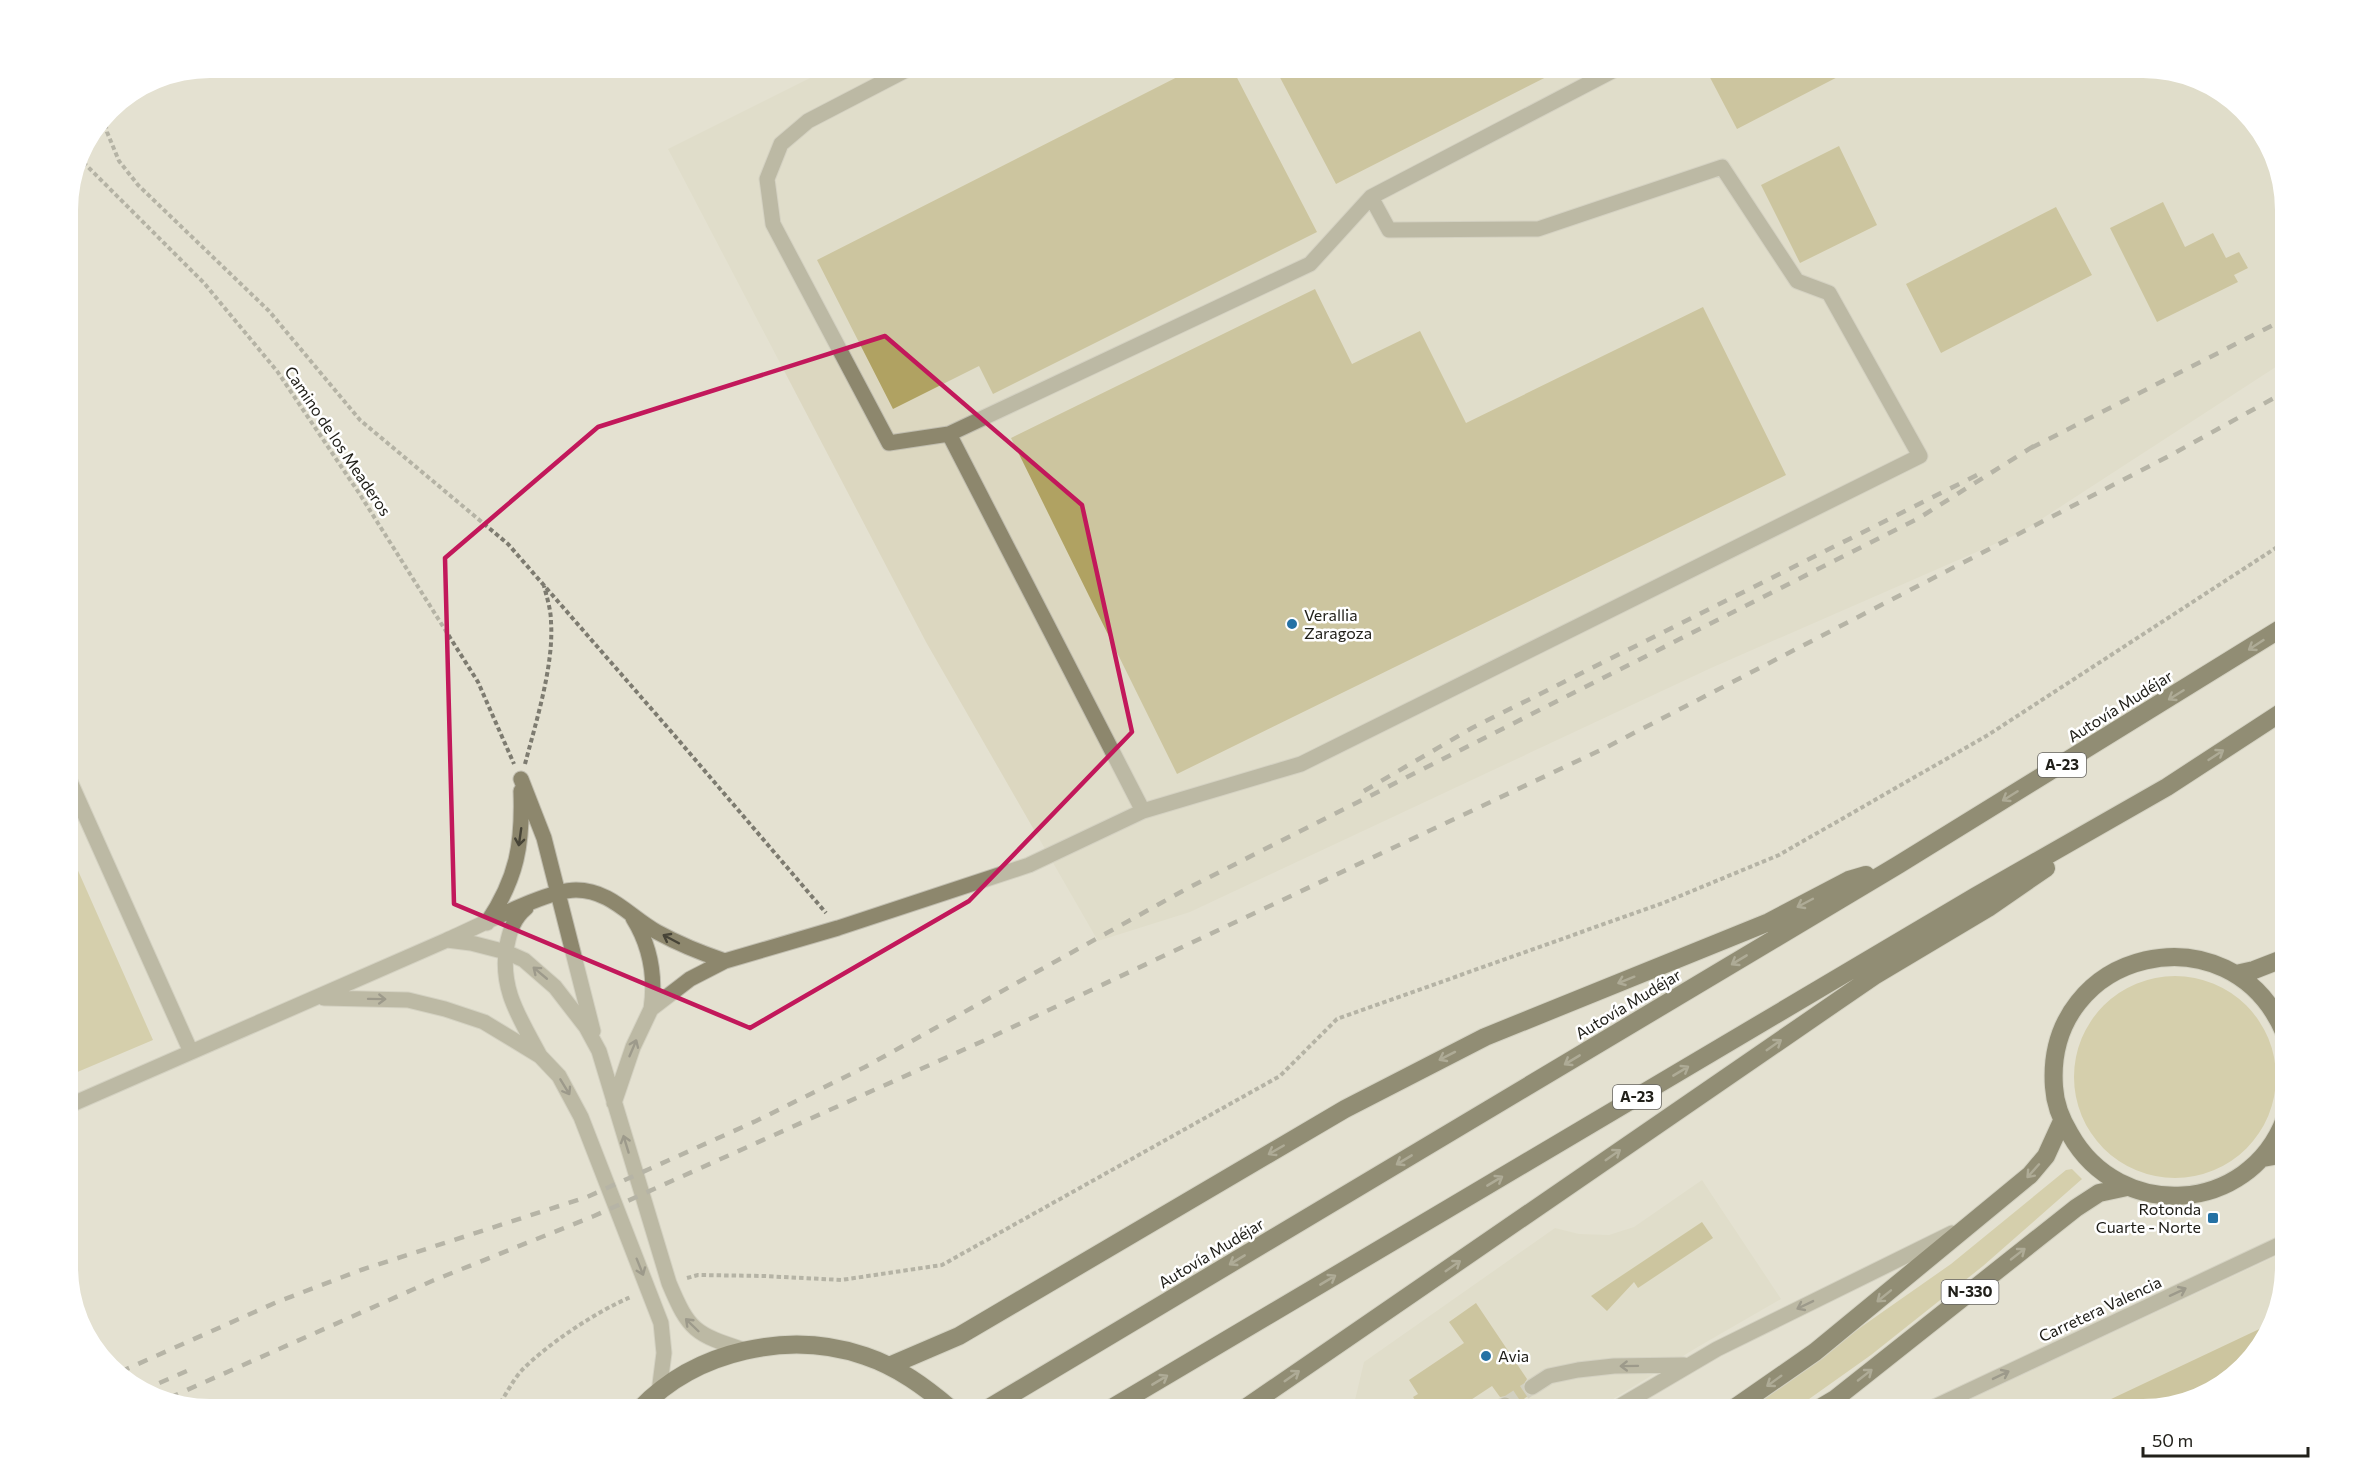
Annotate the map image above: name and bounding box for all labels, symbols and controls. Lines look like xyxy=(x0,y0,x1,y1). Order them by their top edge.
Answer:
street label: Camino de los Meaderos xyxy=(281,362,396,519)
place label: Verallia Zaragoza xyxy=(1304,605,1372,642)
marker: Verallia Zaragoza xyxy=(1285,617,1299,631)
one-way arrow xyxy=(2248,639,2264,651)
street label: Autovía Mudéjar xyxy=(2064,665,2176,745)
one-way arrow xyxy=(2168,689,2185,701)
one-way arrow xyxy=(2207,749,2224,761)
road number: A-23 xyxy=(2038,753,2086,777)
one-way arrow xyxy=(2002,791,2019,803)
one-way arrow xyxy=(515,827,526,847)
one-way arrow xyxy=(1797,897,1814,909)
one-way arrow xyxy=(663,933,680,945)
one-way arrow xyxy=(1731,954,1748,966)
street label: Autovía Mudéjar xyxy=(1571,964,1685,1043)
one-way arrow xyxy=(533,966,548,980)
one-way arrow xyxy=(1617,975,1636,986)
one-way arrow xyxy=(366,993,386,1005)
one-way arrow xyxy=(628,1039,639,1057)
one-way arrow xyxy=(1765,1039,1782,1051)
one-way arrow xyxy=(1438,1051,1456,1063)
one-way arrow xyxy=(1564,1054,1581,1066)
one-way arrow xyxy=(1672,1064,1689,1076)
one-way arrow xyxy=(560,1078,572,1095)
road number: A-23 xyxy=(1613,1085,1661,1109)
one-way arrow xyxy=(620,1134,631,1153)
one-way arrow xyxy=(1267,1144,1284,1156)
one-way arrow xyxy=(1605,1149,1621,1161)
one-way arrow xyxy=(1396,1154,1413,1166)
one-way arrow xyxy=(2026,1163,2040,1178)
one-way arrow xyxy=(1486,1175,1503,1187)
place label: Rotonda Cuarte - Norte xyxy=(2096,1199,2201,1236)
marker: Rotonda Cuarte - Norte xyxy=(2206,1211,2220,1225)
street label: Autovía Mudéjar xyxy=(1154,1213,1268,1292)
one-way arrow xyxy=(2010,1247,2026,1260)
one-way arrow xyxy=(1229,1254,1246,1266)
one-way arrow xyxy=(635,1257,646,1275)
one-way arrow xyxy=(1444,1260,1460,1272)
street label: Carretera Valencia xyxy=(2035,1272,2164,1345)
one-way arrow xyxy=(1319,1274,1336,1286)
road number: N-330 xyxy=(1942,1280,1998,1304)
one-way arrow xyxy=(2169,1286,2187,1298)
one-way arrow xyxy=(1876,1289,1892,1302)
one-way arrow xyxy=(1797,1299,1815,1311)
one-way arrow xyxy=(685,1318,700,1332)
place label: Avia xyxy=(1498,1346,1529,1365)
marker: Avia xyxy=(1479,1349,1493,1363)
one-way arrow xyxy=(1619,1360,1639,1372)
one-way arrow xyxy=(1857,1368,1873,1381)
one-way arrow xyxy=(1992,1368,2010,1380)
one-way arrow xyxy=(1283,1370,1300,1382)
one-way arrow xyxy=(1151,1373,1168,1385)
one-way arrow xyxy=(1767,1375,1783,1387)
scale bar xyxy=(2143,1420,2308,1458)
text: 50 m xyxy=(2152,1429,2193,1451)

